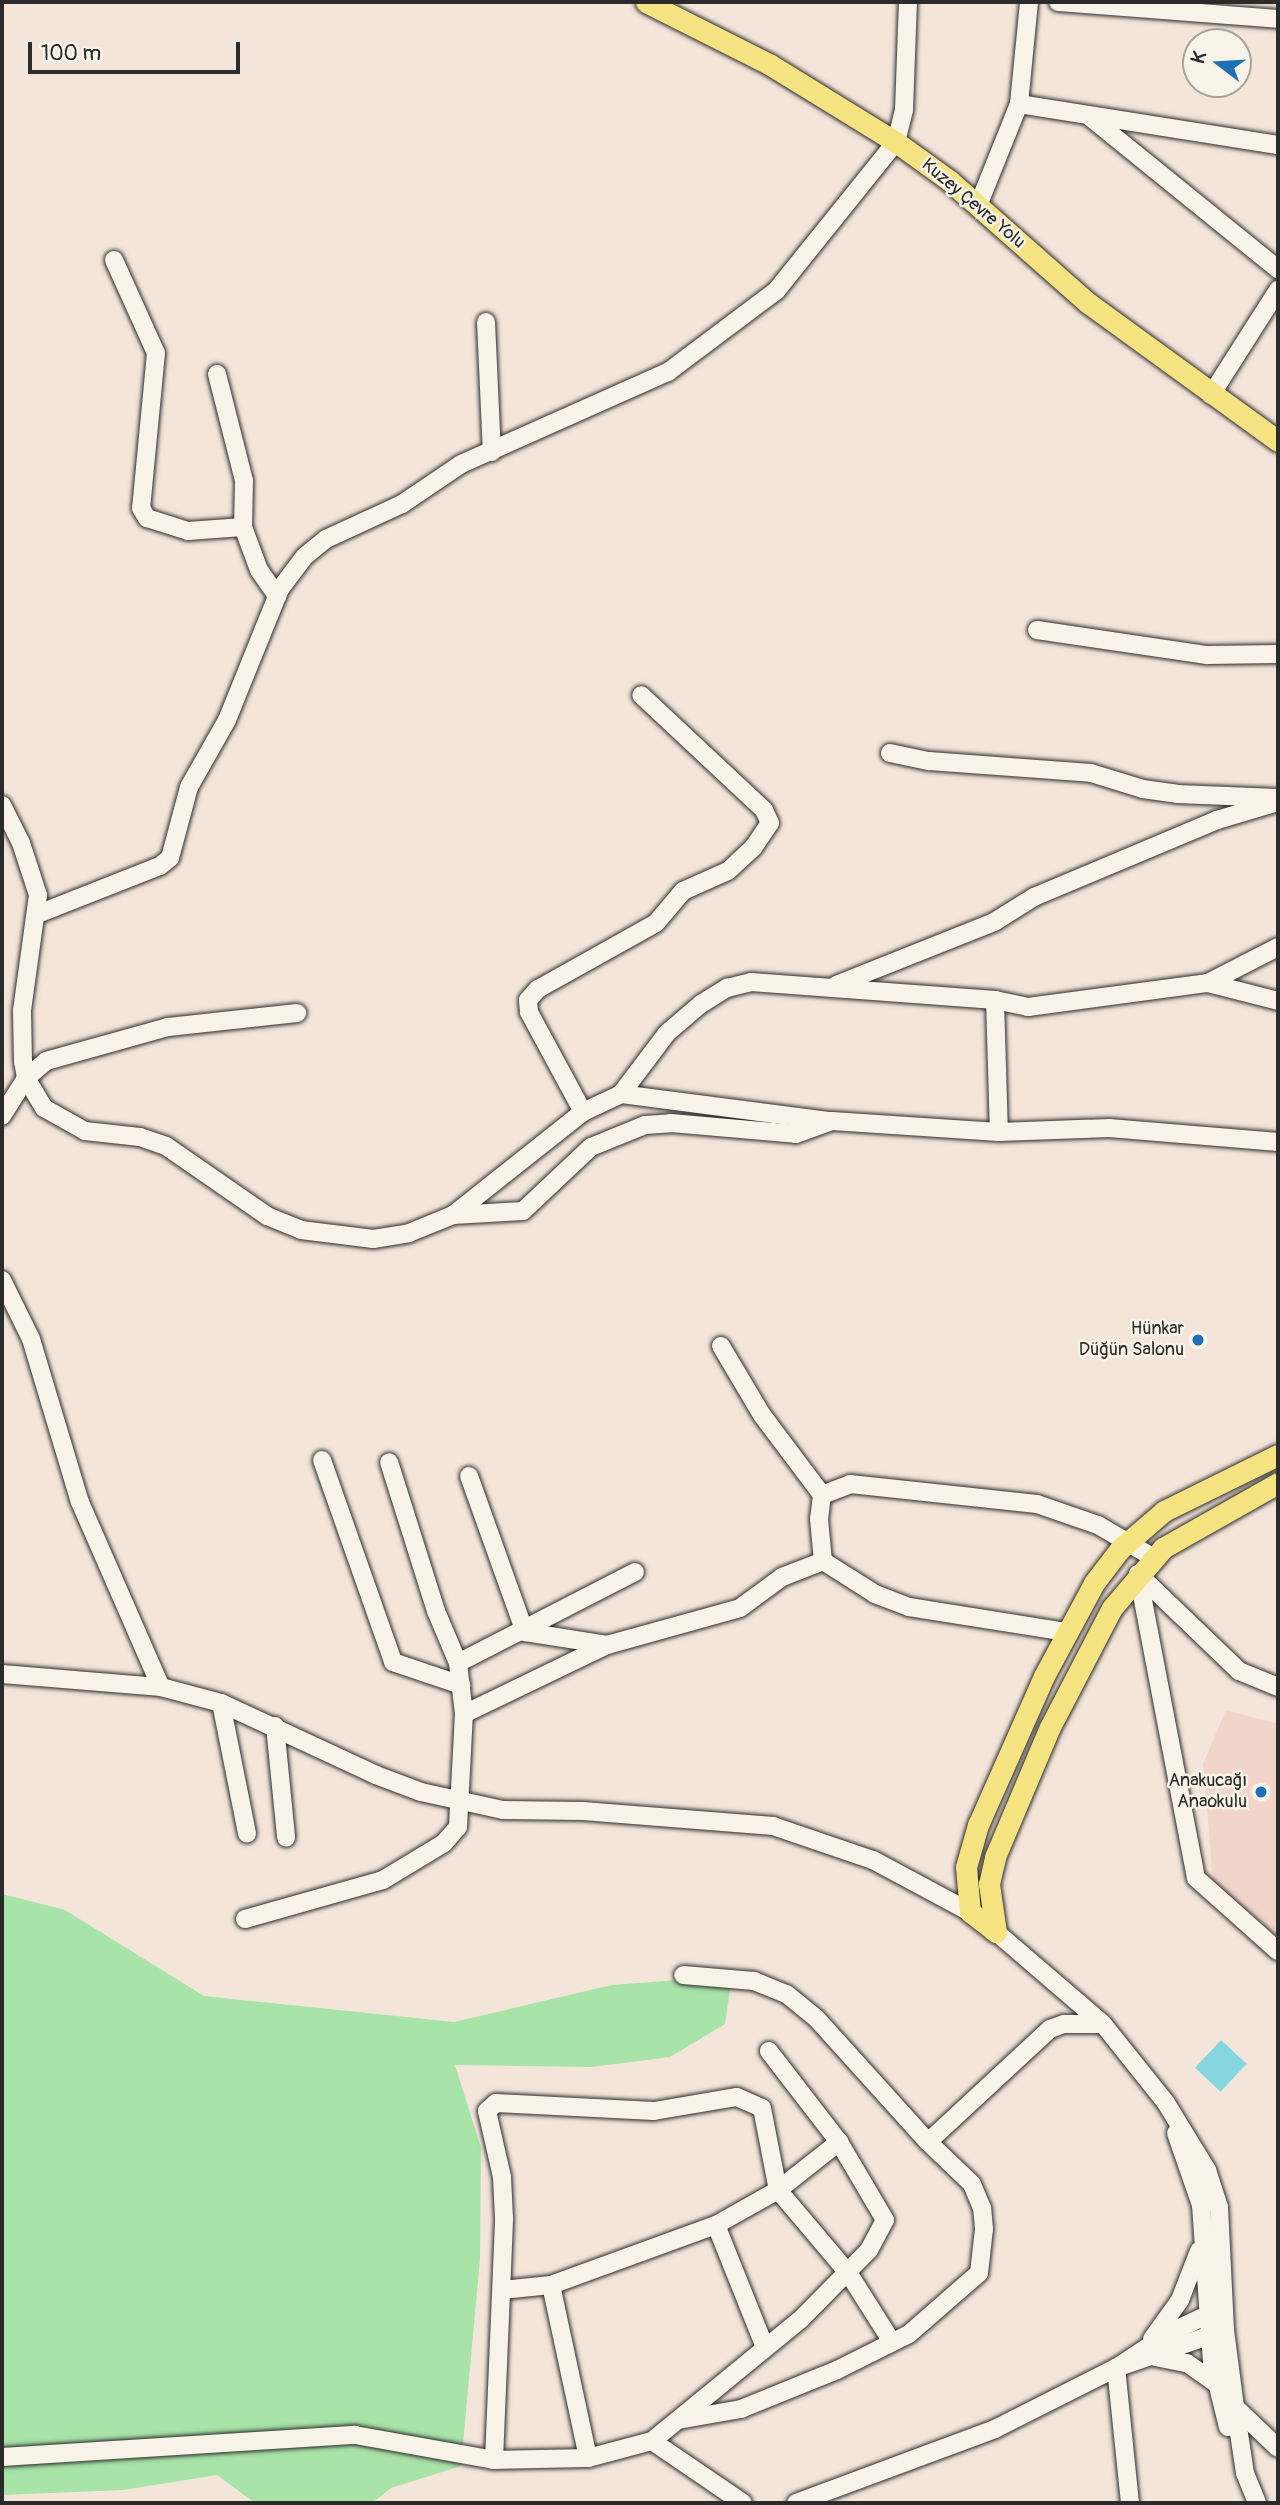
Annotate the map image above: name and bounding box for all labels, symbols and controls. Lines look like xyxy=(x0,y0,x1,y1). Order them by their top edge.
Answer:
scale bar xyxy=(32,28,243,72)
north arrow xyxy=(1182,28,1252,98)
text: 100 m xyxy=(41,40,101,67)
text: K xyxy=(1186,48,1212,66)
street label: Kuzey Çevre Yolu xyxy=(917,154,1029,254)
place label: Hünkar Düğün Salonu xyxy=(1079,1319,1184,1362)
marker: Hünkar Düğün Salonu xyxy=(1190,1332,1206,1348)
place label: Anakucağı Anaokulu xyxy=(1168,1771,1247,1814)
marker: Anakucağı Anaokulu xyxy=(1253,1784,1269,1800)

